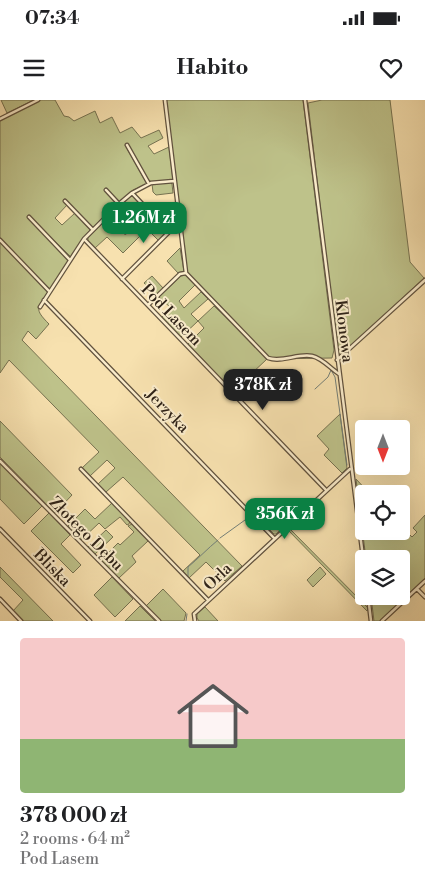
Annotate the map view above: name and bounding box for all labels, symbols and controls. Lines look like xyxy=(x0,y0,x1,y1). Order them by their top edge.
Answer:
text: 07:34 xyxy=(25,6,79,30)
icon: menu xyxy=(20,54,48,82)
text: Habito xyxy=(177,54,248,81)
icon: heart xyxy=(377,54,405,82)
pin: 1.26M zł xyxy=(92,202,196,244)
text: 1.26M zł xyxy=(113,208,175,228)
street label: Pod Lasem xyxy=(137,279,206,350)
street label: Klonowa xyxy=(330,299,358,364)
pin: 378K zł xyxy=(217,368,309,411)
text: 378K zł xyxy=(234,375,292,395)
street label: Jerzyka xyxy=(141,384,194,438)
north arrow xyxy=(355,420,410,475)
map controls xyxy=(355,420,410,605)
button: locate xyxy=(355,485,410,540)
street label: Złotego Dębu xyxy=(45,492,128,575)
pin: 356K zł xyxy=(239,498,331,540)
text: 356K zł xyxy=(256,504,314,524)
street label: Bliska xyxy=(29,544,76,592)
button: layers xyxy=(355,550,410,605)
street label: Orla xyxy=(199,558,237,595)
icon: home xyxy=(168,671,258,761)
text: 378 000 zł xyxy=(20,803,127,829)
text: 2 rooms · 64 m² xyxy=(20,829,130,849)
text: Pod Lasem xyxy=(20,849,99,869)

